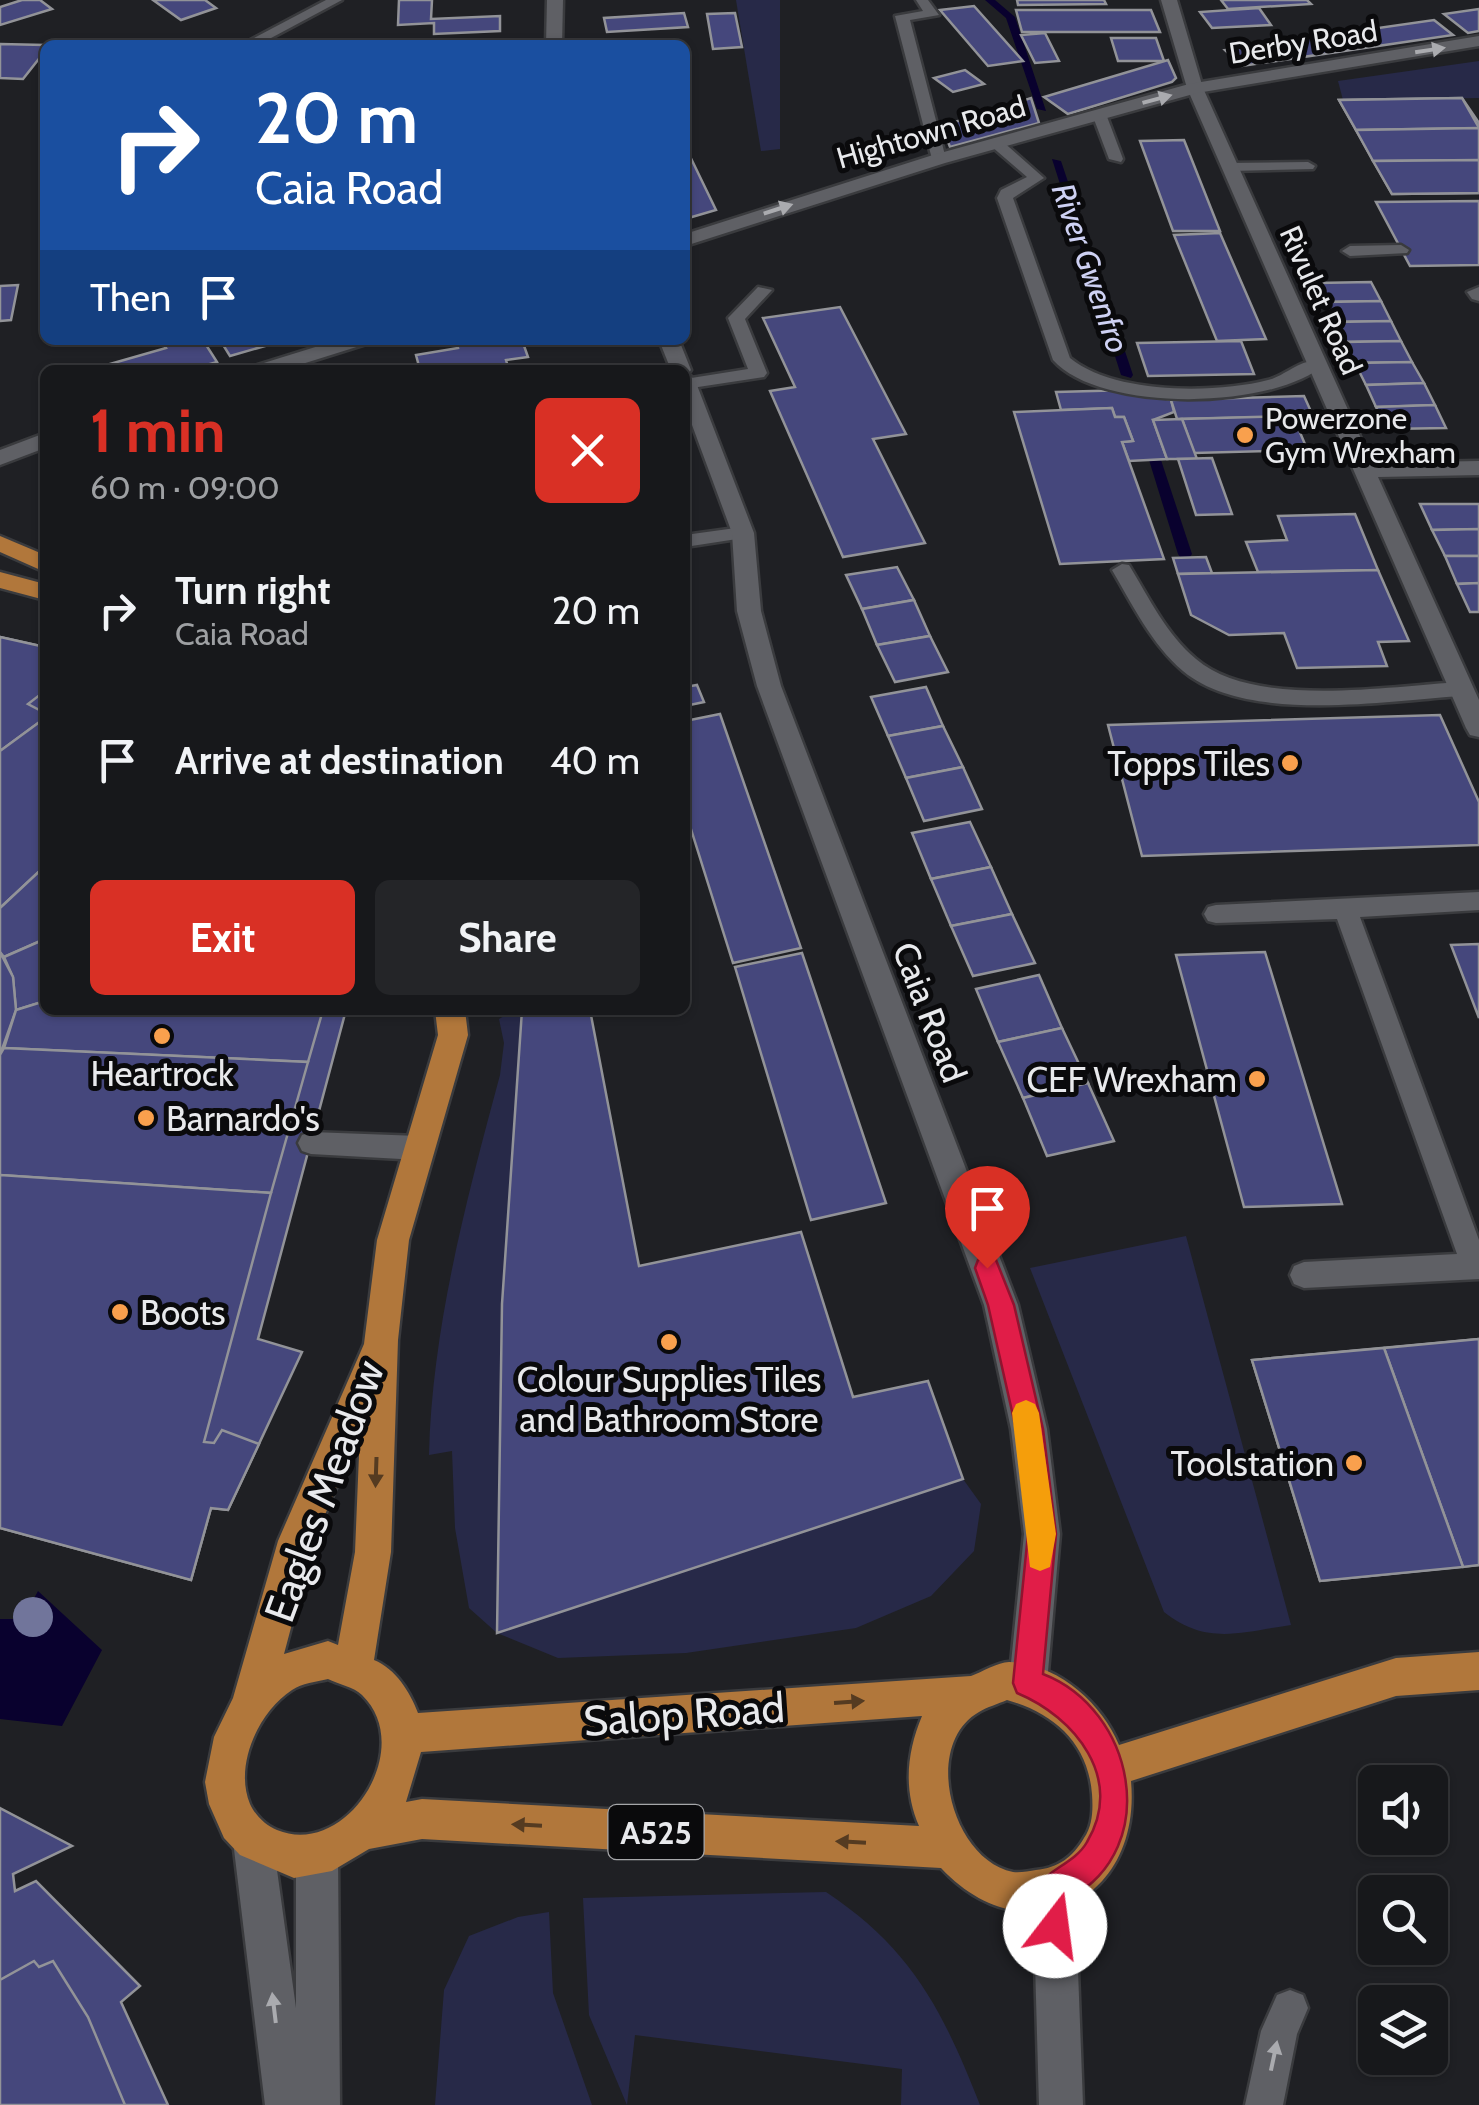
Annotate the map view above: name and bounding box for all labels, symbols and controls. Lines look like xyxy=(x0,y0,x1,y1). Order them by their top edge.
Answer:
street label: Derby Road xyxy=(1226,12,1380,72)
one-way arrow xyxy=(1414,41,1446,57)
text: 20 m xyxy=(255,75,418,161)
icon: right xyxy=(90,80,220,210)
street label: Hightown Road xyxy=(832,87,1030,177)
one-way arrow xyxy=(1142,90,1173,106)
text: Caia Road xyxy=(255,161,443,215)
water label: River Gwenfro xyxy=(1044,178,1138,358)
one-way arrow xyxy=(763,201,793,216)
street label: Rivulet Road xyxy=(1272,220,1370,380)
icon: arrive xyxy=(191,270,246,325)
text: Then xyxy=(90,274,171,321)
text: 1 min xyxy=(90,394,225,467)
button: close xyxy=(535,398,640,503)
place label: Powerzone Gym Wrexham xyxy=(1265,400,1456,471)
marker: Powerzone Gym Wrexham xyxy=(1234,424,1256,446)
text: 60 m · 09:00 xyxy=(90,468,280,507)
text: Turn right xyxy=(175,567,331,614)
icon: right xyxy=(90,583,145,638)
text: 20 m xyxy=(552,587,640,634)
text: Caia Road xyxy=(175,614,309,653)
icon: arrive xyxy=(90,733,145,788)
text: Arrive at destination xyxy=(175,737,504,784)
text: 40 m xyxy=(550,737,640,784)
place label: Topps Tiles xyxy=(1107,742,1270,785)
marker: Topps Tiles xyxy=(1279,752,1301,774)
button: Exit xyxy=(90,880,355,995)
button: Share xyxy=(375,880,640,995)
street label: Caia Road xyxy=(884,936,976,1088)
marker: Heartrock xyxy=(151,1025,173,1047)
place label: Heartrock xyxy=(90,1052,234,1095)
place label: CEF Wrexham xyxy=(1026,1058,1237,1101)
marker: CEF Wrexham xyxy=(1246,1068,1268,1090)
place label: Barnardo's xyxy=(166,1097,320,1140)
marker: Barnardo's xyxy=(135,1107,157,1129)
pin xyxy=(945,1166,1030,1269)
icon: arrive xyxy=(960,1181,1015,1236)
place label: Boots xyxy=(140,1291,225,1334)
marker: Boots xyxy=(109,1301,131,1323)
marker: Colour Supplies Tiles and Bathroom Store xyxy=(658,1331,680,1353)
street label: Eagles Meadow xyxy=(253,1353,395,1629)
place label: Colour Supplies Tiles and Bathroom Store xyxy=(517,1358,821,1441)
place label: Toolstation xyxy=(1171,1442,1334,1485)
marker: Toolstation xyxy=(1343,1452,1365,1474)
one-way arrow xyxy=(367,1457,383,1489)
street label: Salop Road xyxy=(582,1681,786,1747)
one-way arrow xyxy=(834,1693,865,1709)
map controls xyxy=(1358,1765,1448,2075)
button: sound xyxy=(1358,1765,1448,1855)
road number: A525 xyxy=(608,1805,704,1859)
one-way arrow xyxy=(510,1816,542,1832)
one-way arrow xyxy=(835,1834,867,1850)
position arrow xyxy=(1003,1874,1107,1978)
button: search xyxy=(1358,1875,1448,1965)
button: layers xyxy=(1358,1985,1448,2075)
one-way arrow xyxy=(266,1992,282,2024)
one-way arrow xyxy=(1266,2040,1282,2071)

